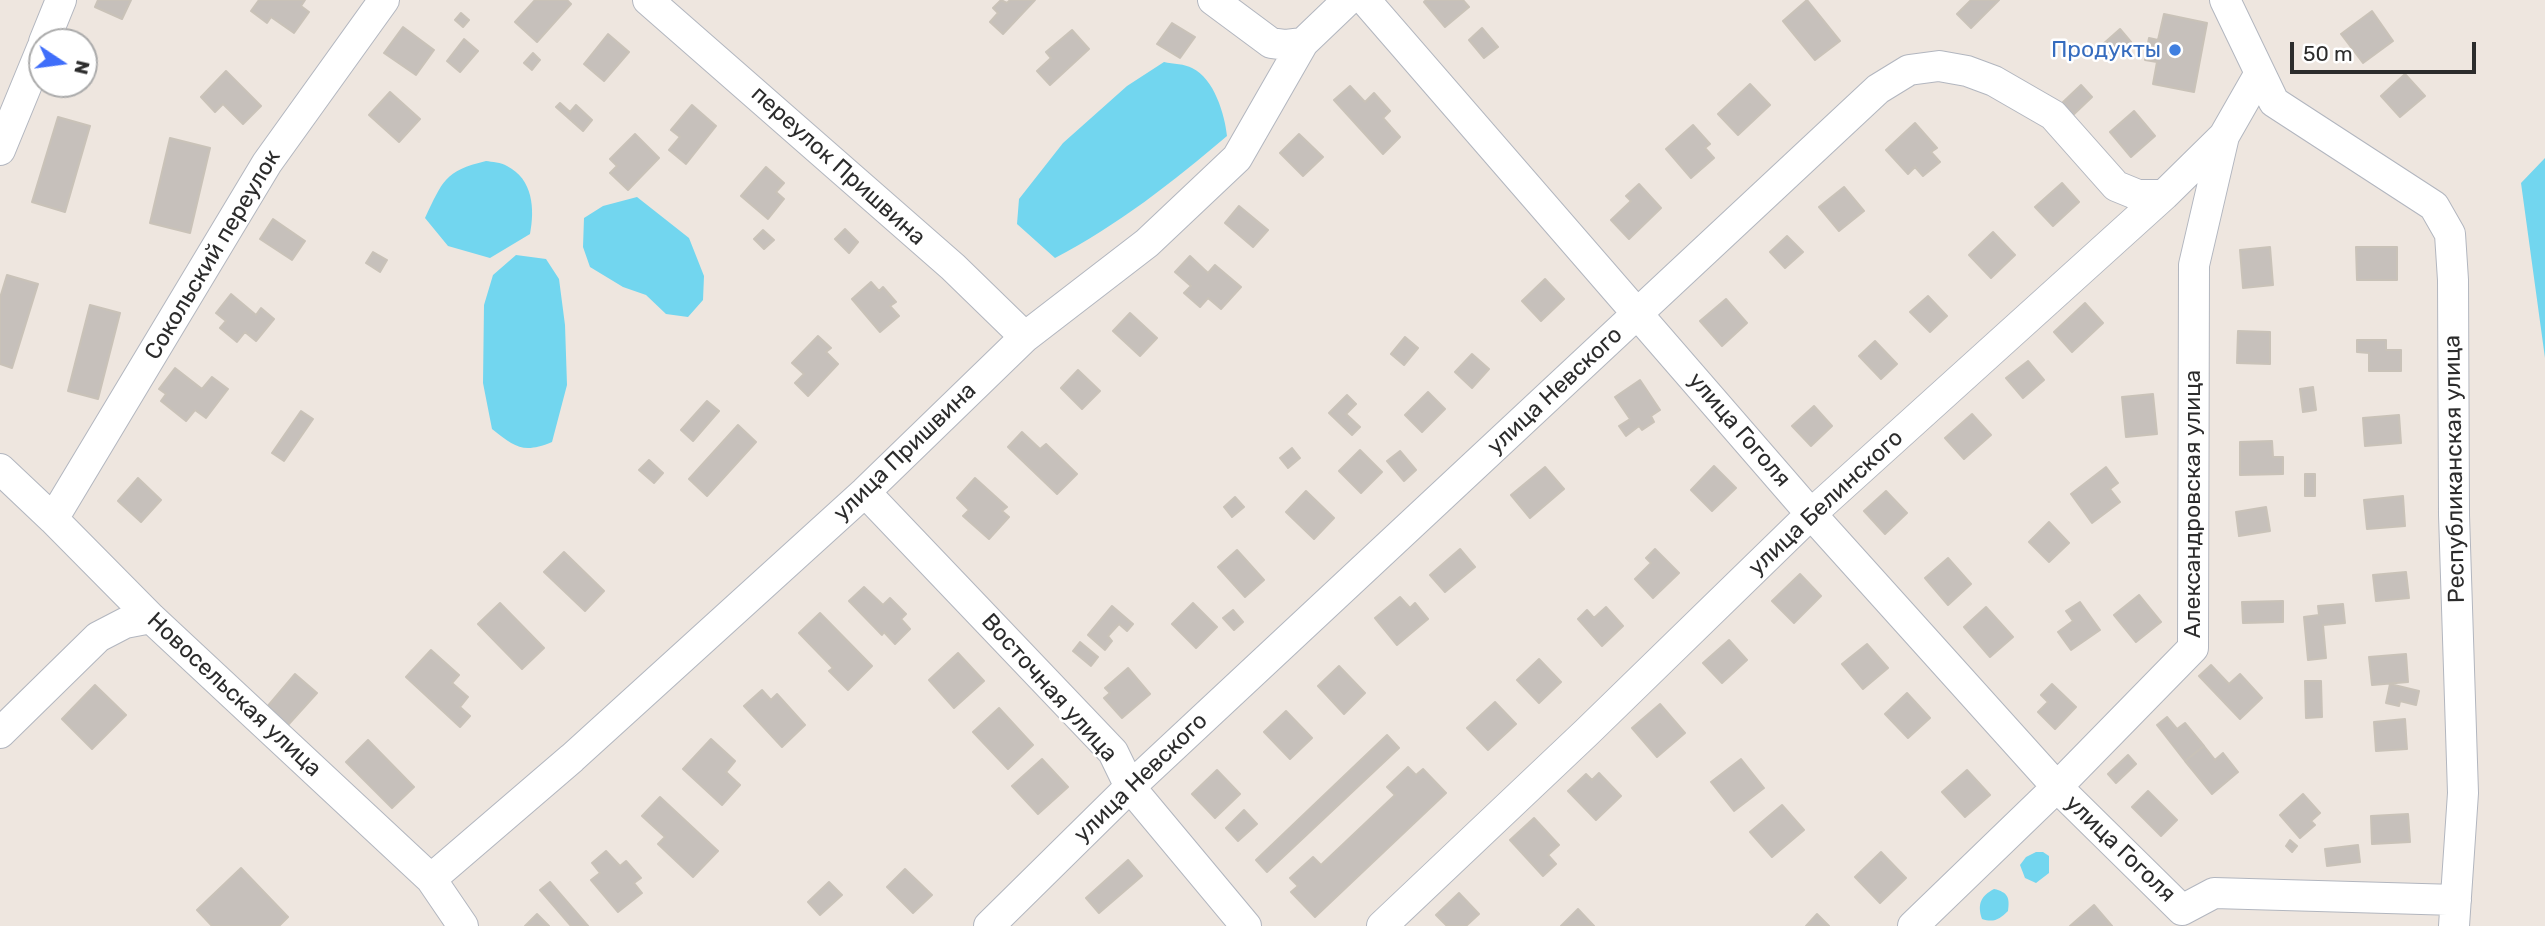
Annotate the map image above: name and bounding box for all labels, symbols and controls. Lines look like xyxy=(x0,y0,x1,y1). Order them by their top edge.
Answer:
north arrow xyxy=(28,28,98,98)
scale bar xyxy=(2293,28,2478,72)
place label: Продукты xyxy=(2051,36,2161,64)
text: 50 m xyxy=(2303,41,2353,66)
marker: Продукты xyxy=(2167,42,2183,58)
text: N xyxy=(69,58,95,77)
street label: переулок Пришвина xyxy=(745,81,931,251)
street label: Сокольский переулок xyxy=(139,145,287,365)
street label: улица Невского xyxy=(1482,321,1628,461)
street label: Республиканская улица xyxy=(2439,335,2471,603)
street label: улица Гоголя xyxy=(1682,367,1796,493)
street label: Александровская улица xyxy=(2179,370,2207,638)
street label: улица Пришвина xyxy=(828,377,982,527)
street label: улица Белинского xyxy=(1743,424,1909,582)
street label: Новосельская улица xyxy=(141,607,327,783)
street label: Восточная улица xyxy=(975,608,1123,768)
street label: улица Невского xyxy=(1069,707,1213,849)
street label: улица Гоголя xyxy=(2059,790,2181,908)

